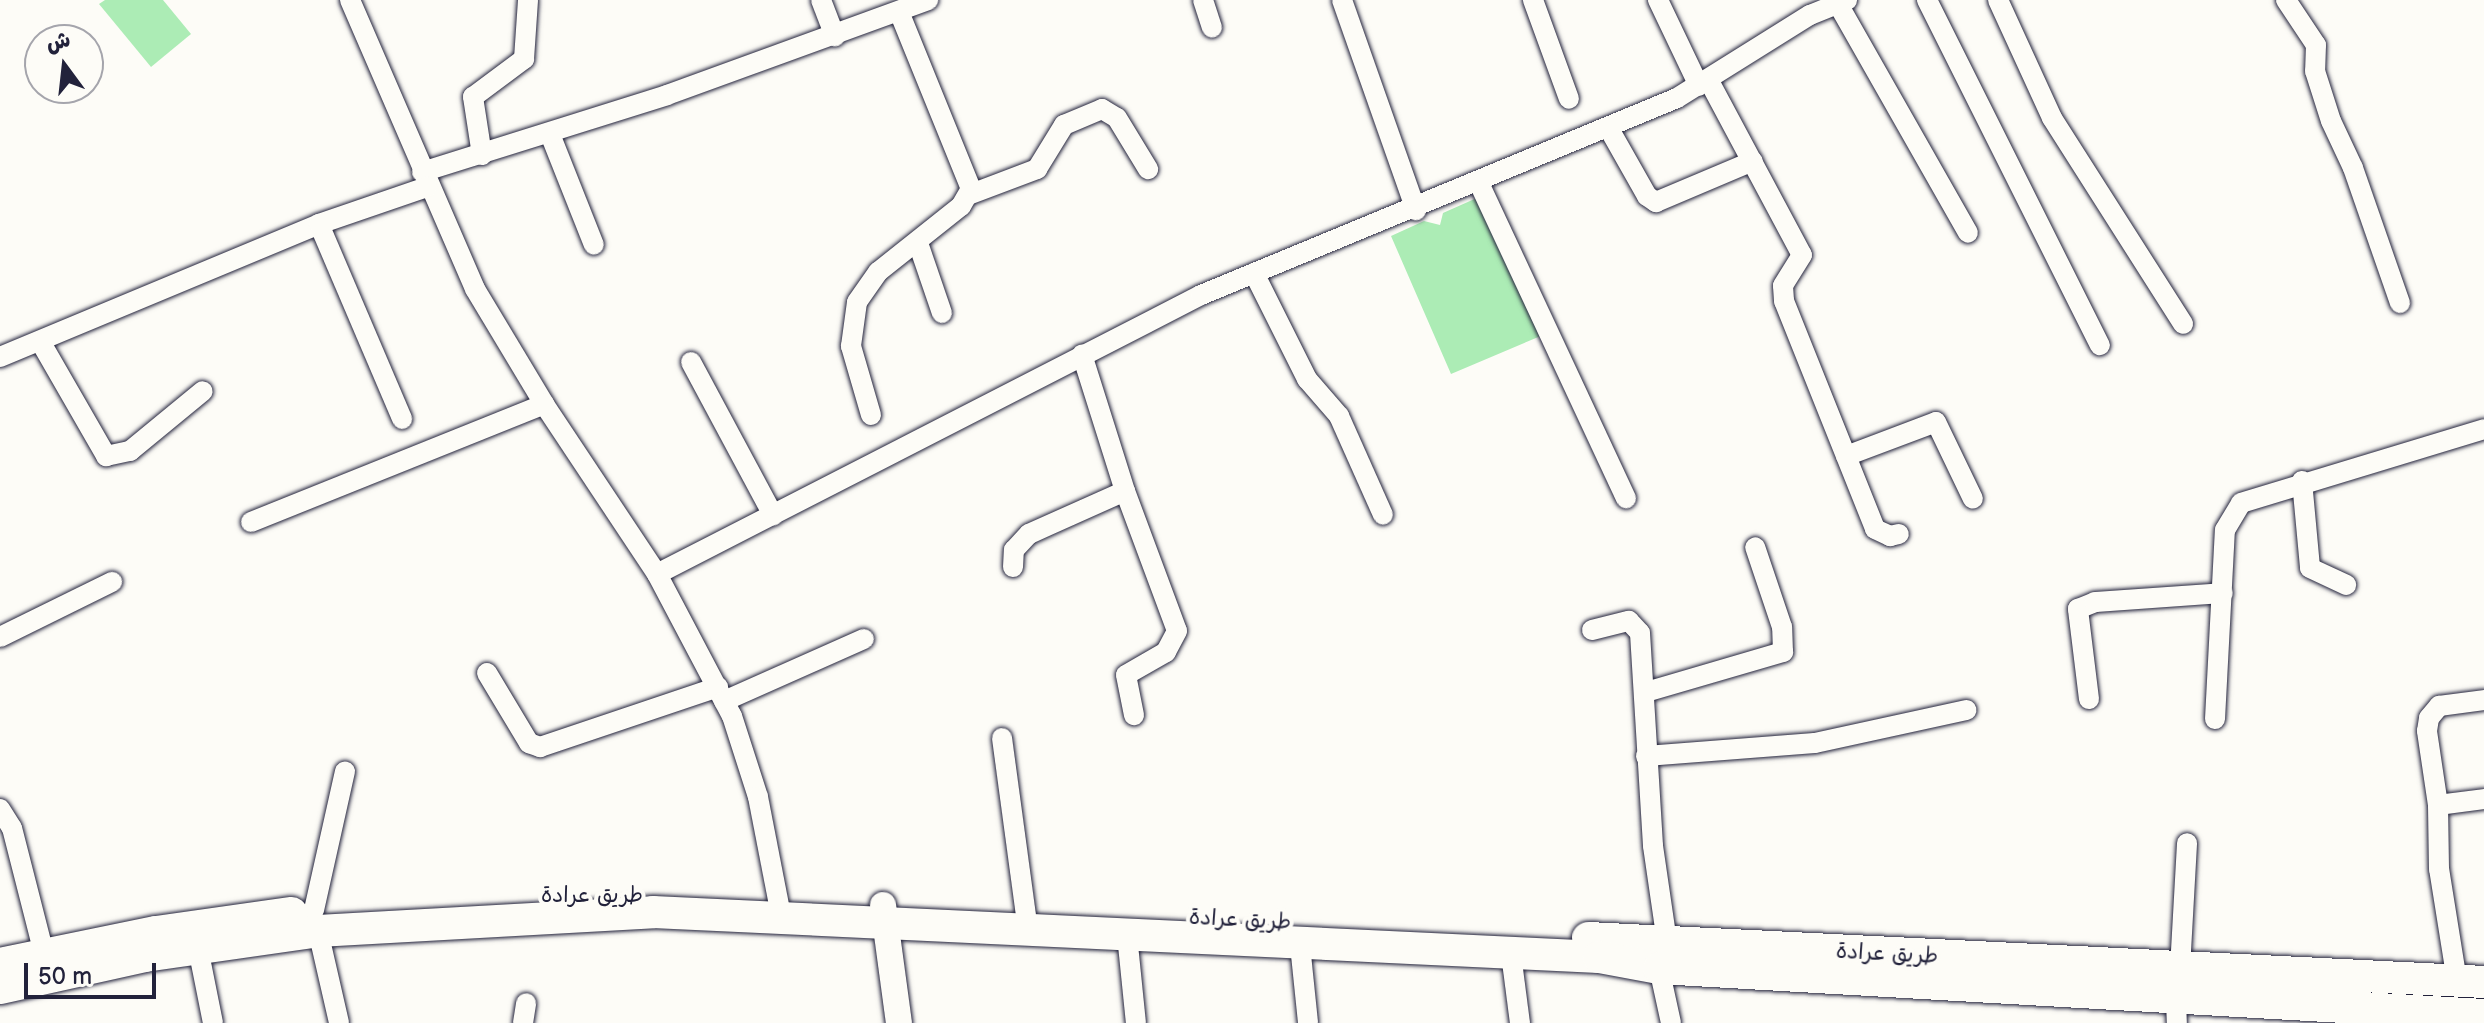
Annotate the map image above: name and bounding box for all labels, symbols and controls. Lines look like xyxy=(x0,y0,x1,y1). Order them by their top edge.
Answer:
north arrow xyxy=(24,24,104,104)
text: ش xyxy=(43,26,73,58)
street label: طريق عرادة xyxy=(541,883,643,909)
street label: طريق عرادة xyxy=(1188,904,1292,936)
street label: طريق عرادة xyxy=(1835,938,1939,970)
scale bar xyxy=(28,947,160,997)
text: 50 m xyxy=(38,962,92,991)

